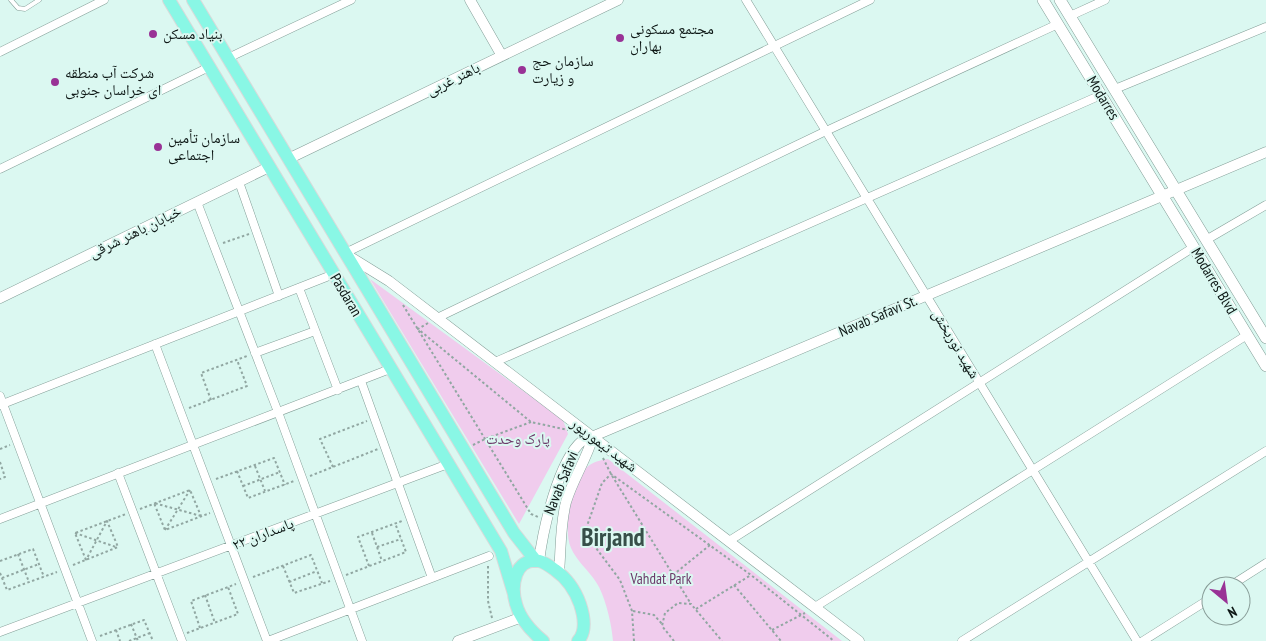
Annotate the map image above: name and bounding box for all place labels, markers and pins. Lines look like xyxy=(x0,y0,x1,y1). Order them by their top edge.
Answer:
place label: مجتمع مسکونی بهاران xyxy=(630,19,714,56)
place label: بنیاد مسکن xyxy=(163,24,223,44)
marker: بنیاد مسکن xyxy=(147,28,159,40)
marker: مجتمع مسکونی بهاران xyxy=(614,32,626,44)
place label: سازمان حج و زیارت xyxy=(532,51,594,87)
place label: شرکت آب منطقه ای خراسان جنوبی xyxy=(65,63,161,100)
marker: سازمان حج و زیارت xyxy=(516,64,528,76)
marker: شرکت آب منطقه ای خراسان جنوبی xyxy=(49,76,61,88)
place label: سازمان تأمین اجتماعی xyxy=(168,128,240,165)
marker: سازمان تأمین اجتماعی xyxy=(152,141,164,153)

